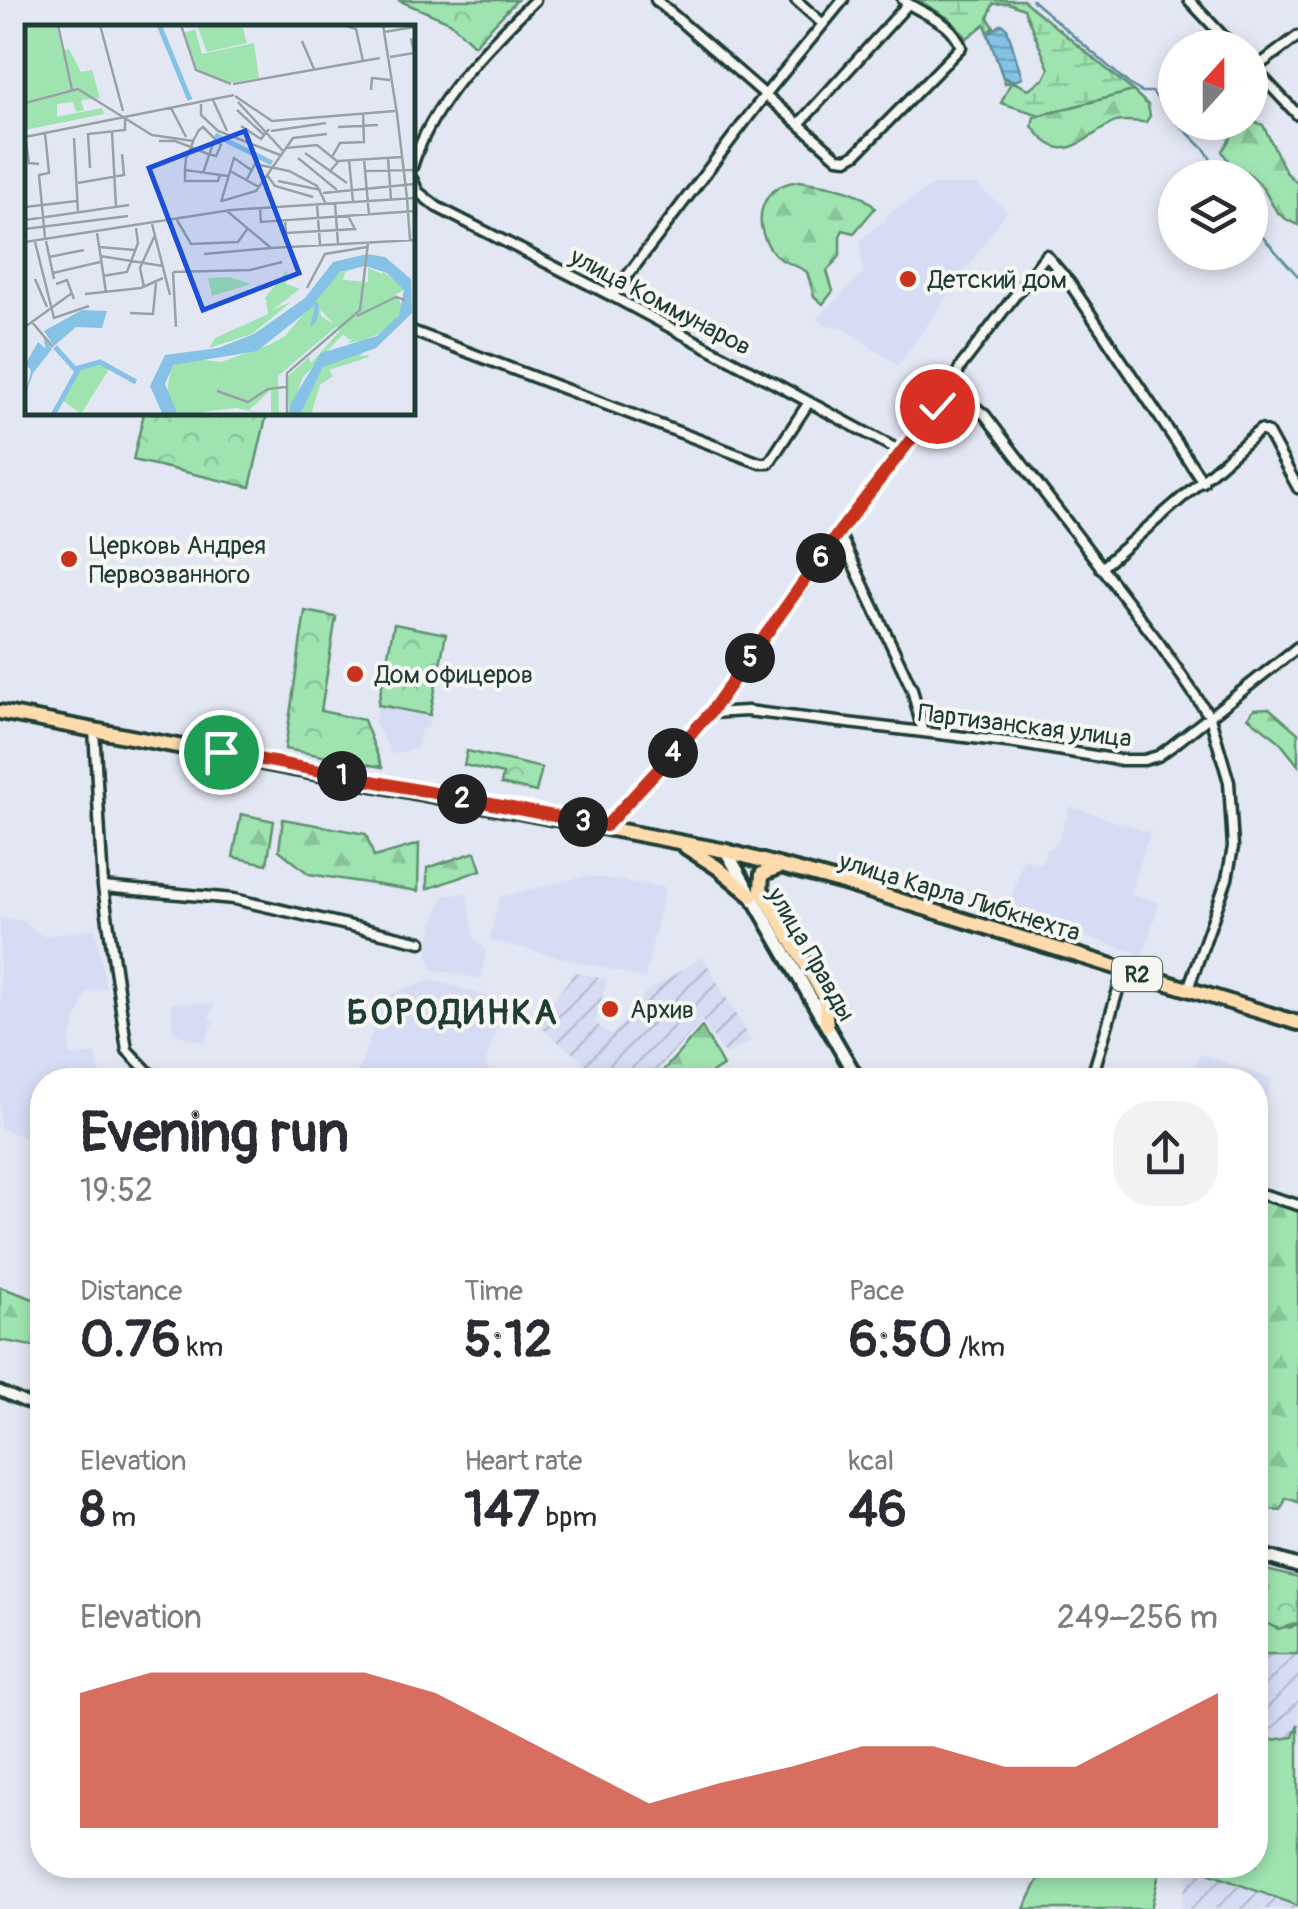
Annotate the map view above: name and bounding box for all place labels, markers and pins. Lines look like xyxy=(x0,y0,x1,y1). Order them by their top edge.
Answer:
place label: Детский дом xyxy=(927,265,1067,296)
marker: Детский дом xyxy=(897,268,919,290)
pin xyxy=(895,364,980,449)
place label: Церковь Андрея Первозванного xyxy=(89,531,266,591)
pin: 6 xyxy=(796,533,846,583)
marker: Церковь Андрея Первозванного xyxy=(58,548,80,570)
pin: 5 xyxy=(725,633,775,683)
place label: Дом офицеров xyxy=(374,660,533,691)
marker: Дом офицеров xyxy=(344,663,366,685)
pin xyxy=(179,710,264,795)
pin: 4 xyxy=(648,728,698,778)
pin: 1 xyxy=(317,751,367,801)
pin: 2 xyxy=(437,774,487,824)
pin: 3 xyxy=(558,797,608,847)
place label: Архив xyxy=(630,995,694,1026)
marker: Архив xyxy=(599,998,621,1020)

